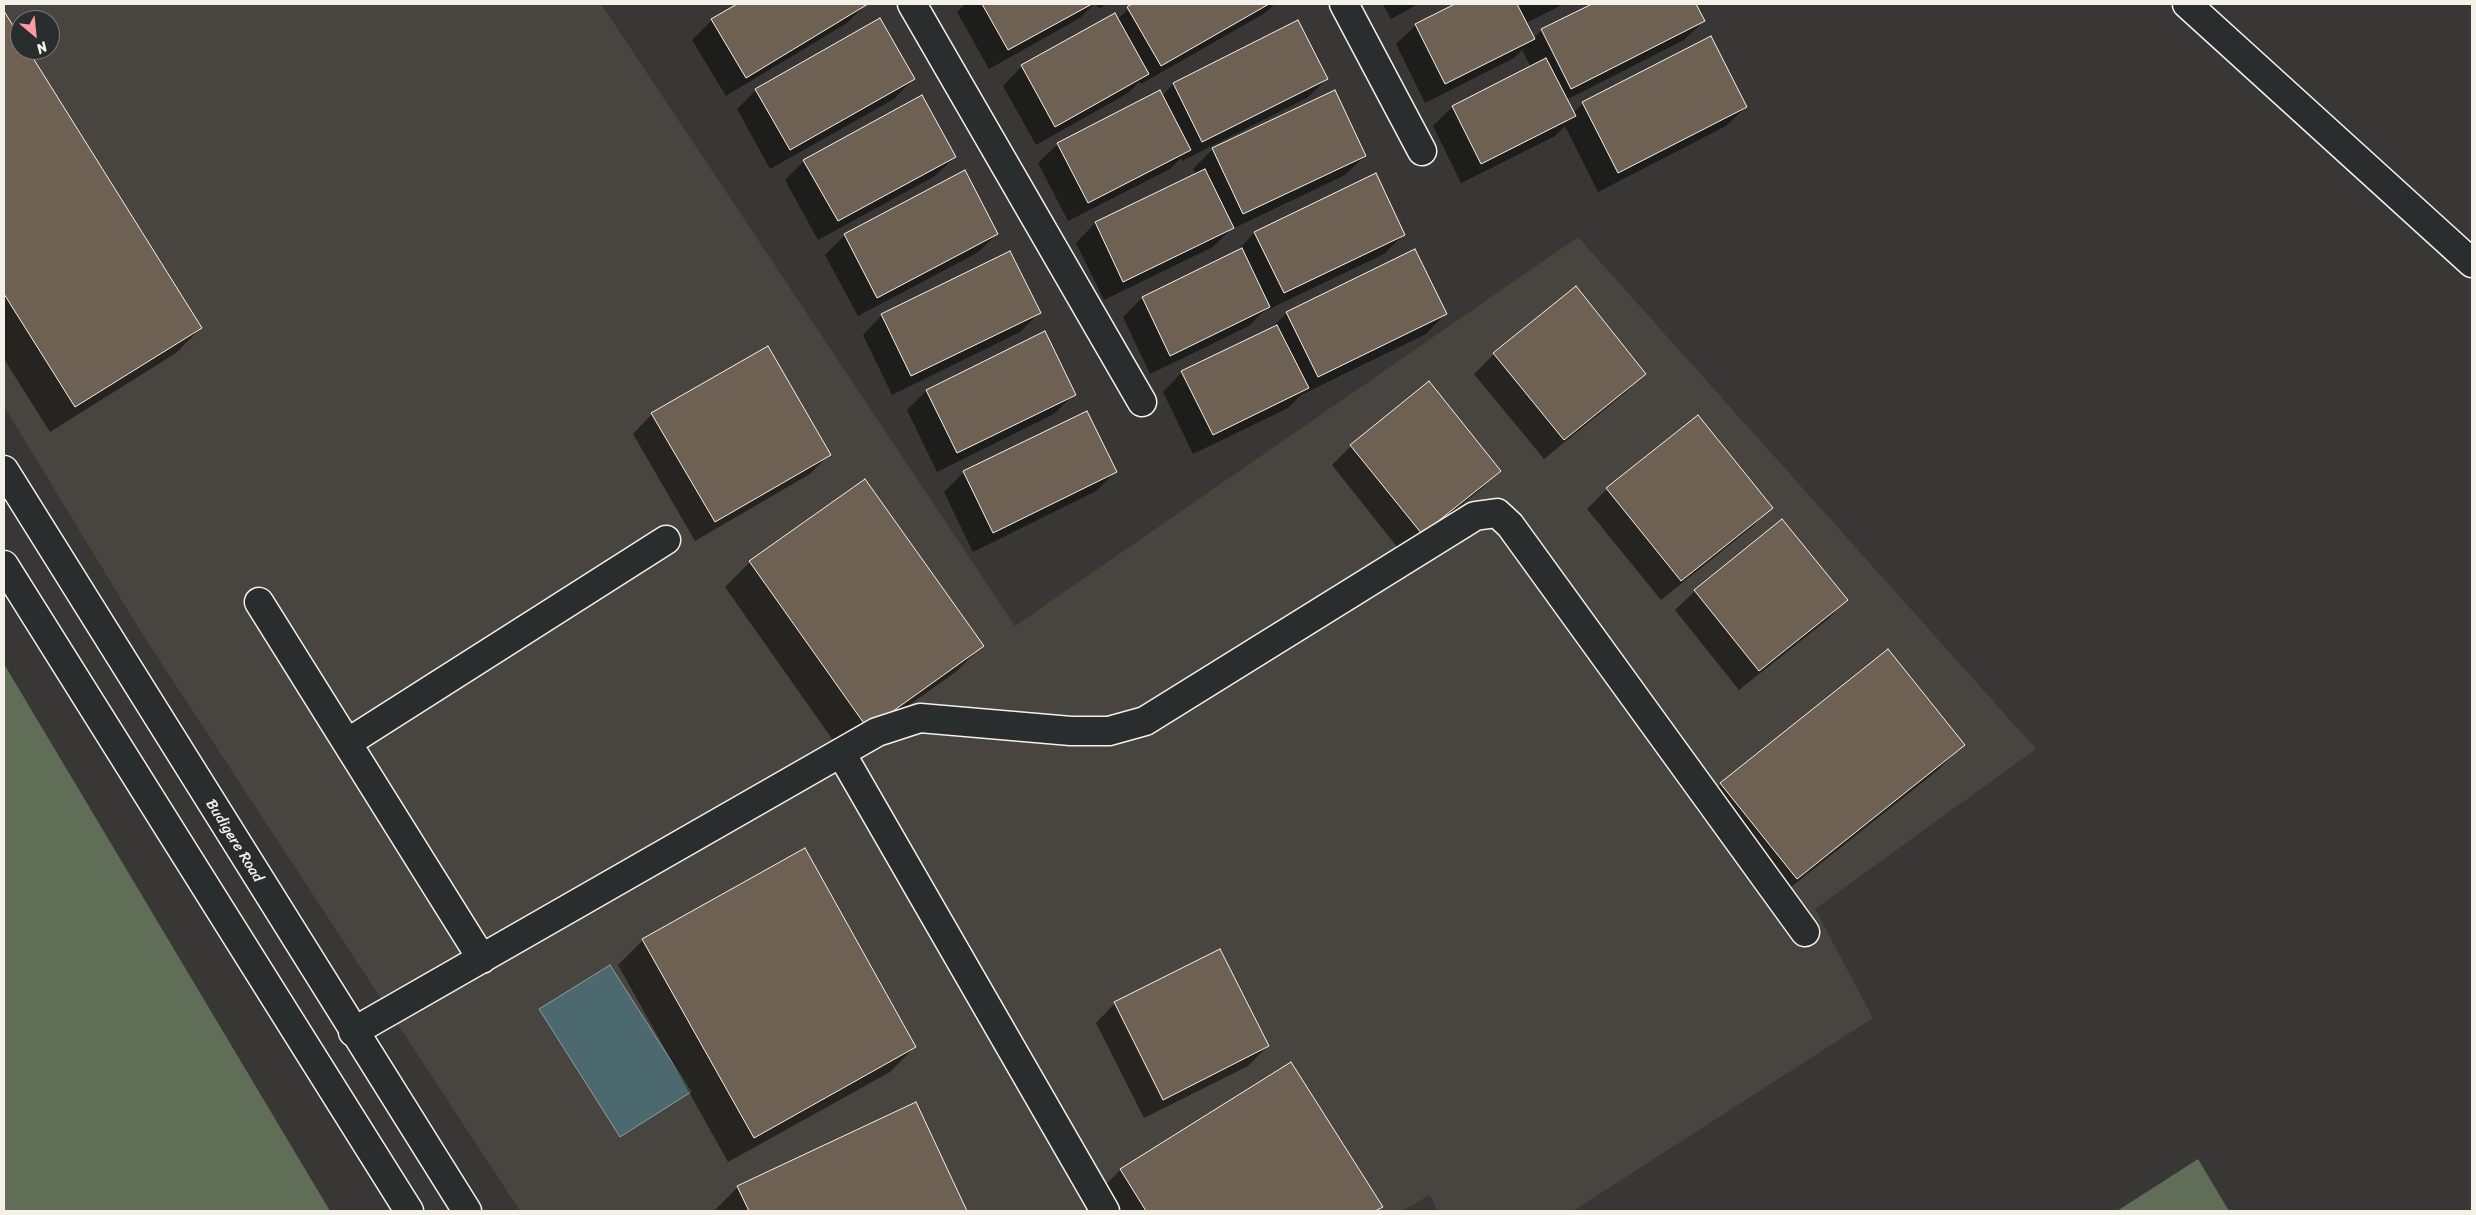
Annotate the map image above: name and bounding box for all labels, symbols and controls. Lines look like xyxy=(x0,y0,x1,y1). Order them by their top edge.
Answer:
north arrow xyxy=(10,10,60,60)
text: N xyxy=(32,34,52,61)
street label: Budigere Road xyxy=(201,796,267,886)

